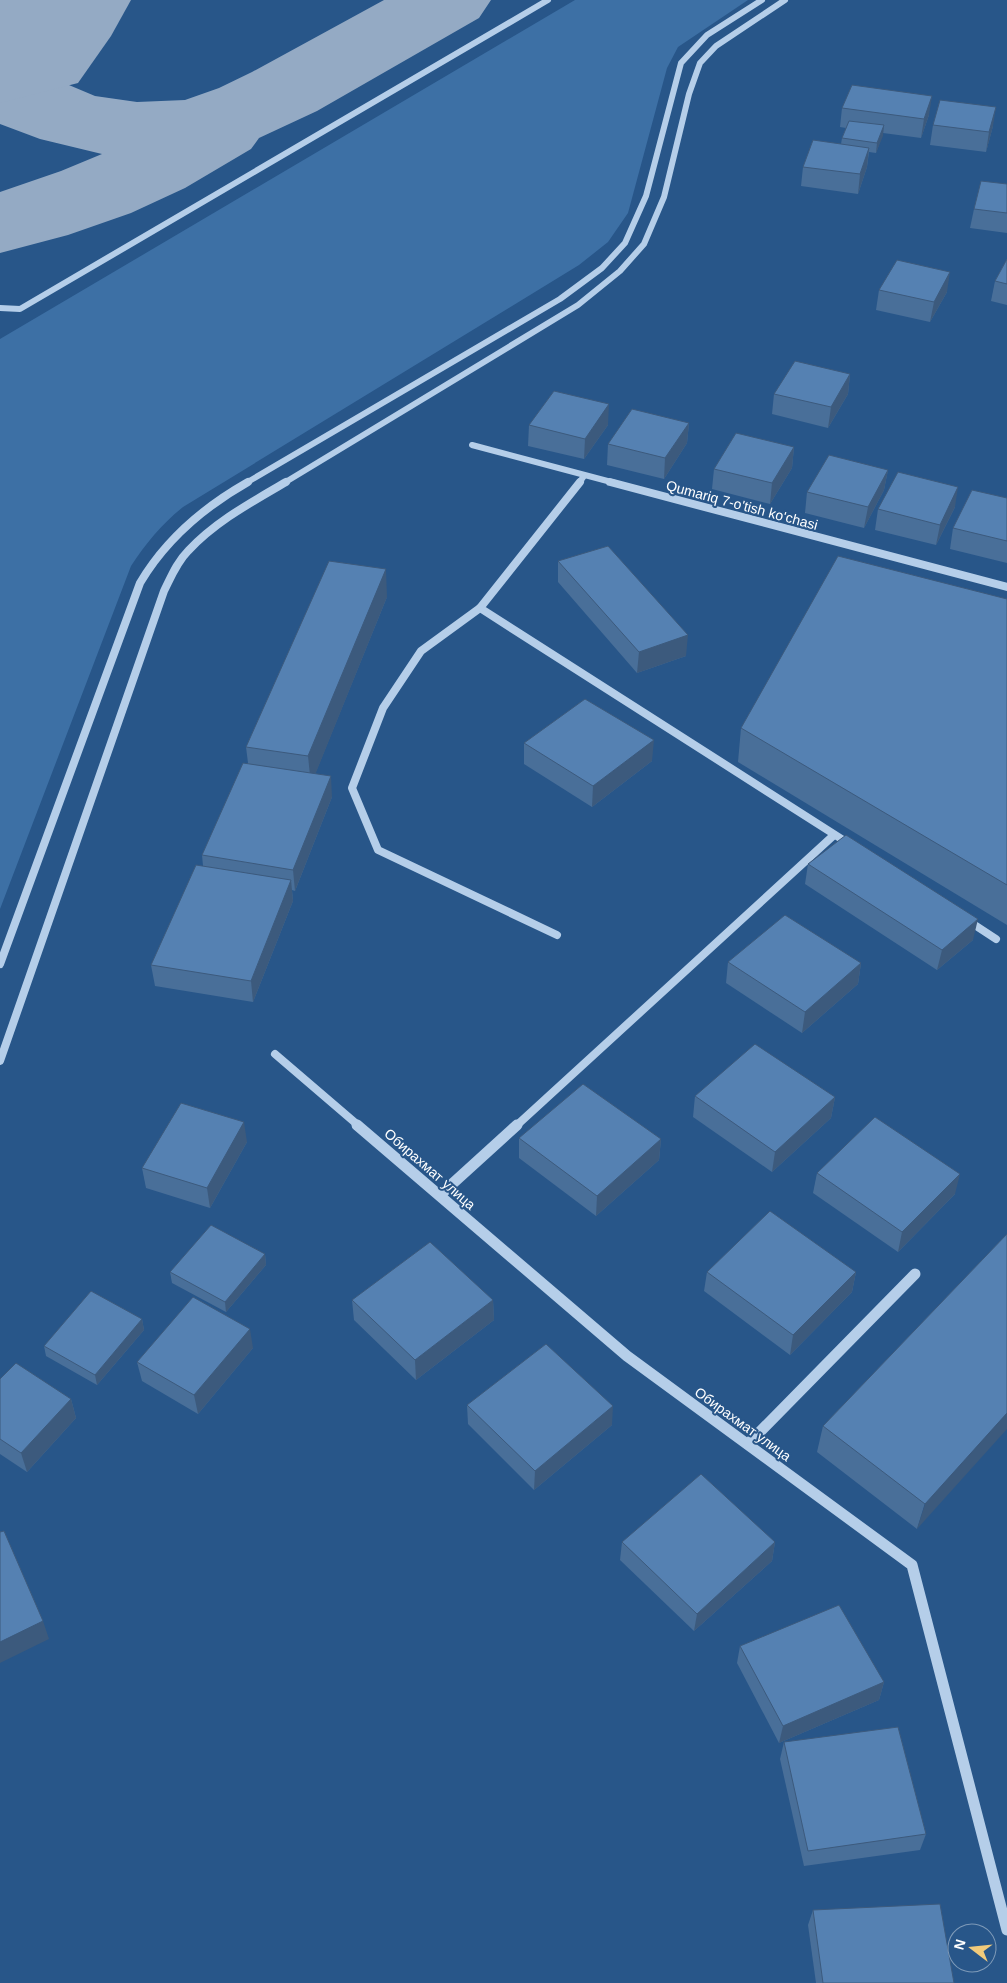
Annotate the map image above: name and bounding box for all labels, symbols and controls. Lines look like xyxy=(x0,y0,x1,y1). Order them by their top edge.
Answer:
street label: Qumariq 7-o'tish ko'chasi xyxy=(664,477,820,533)
street label: Обирахмат улица xyxy=(381,1125,479,1213)
street label: Обирахмат улица xyxy=(692,1384,794,1464)
north arrow xyxy=(947,1923,997,1973)
text: N xyxy=(950,1937,969,1951)

